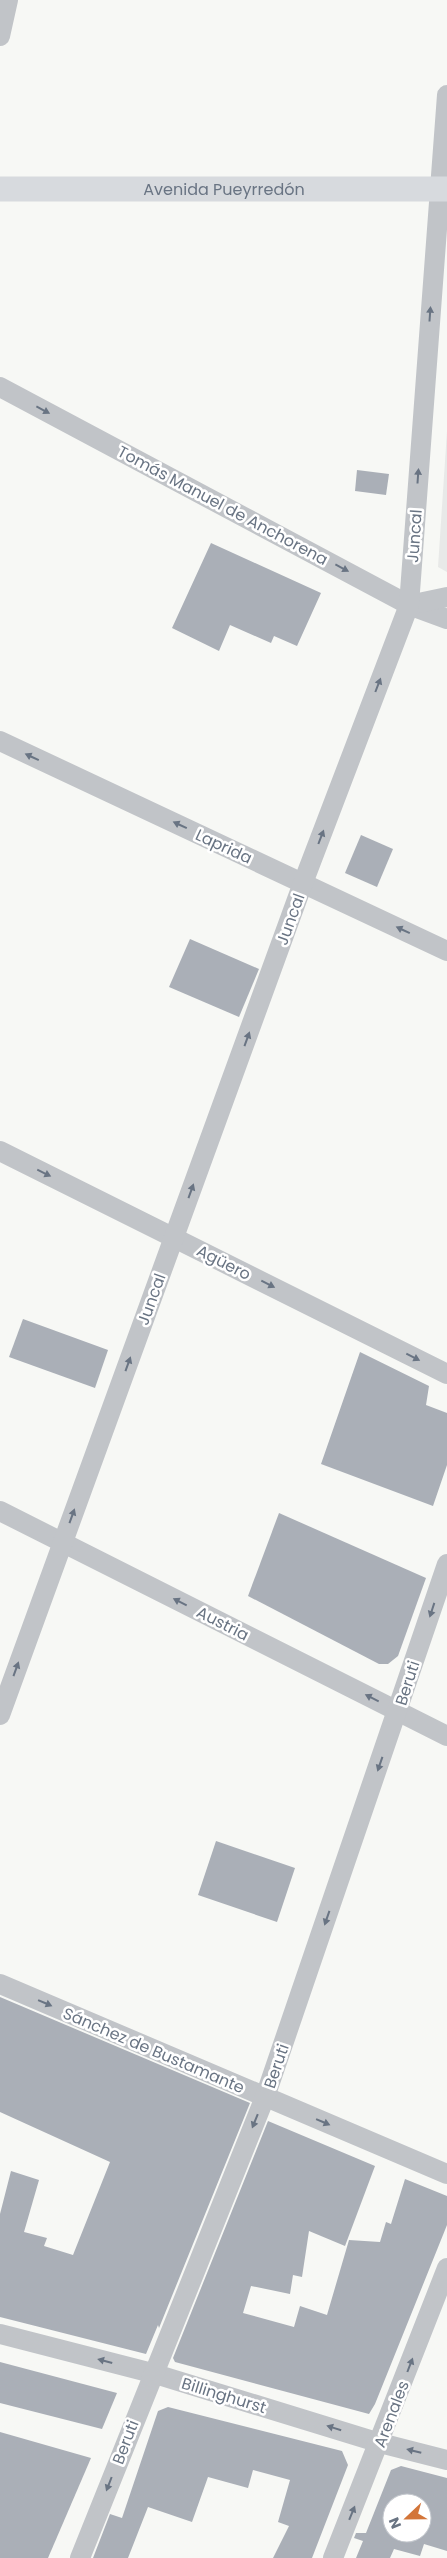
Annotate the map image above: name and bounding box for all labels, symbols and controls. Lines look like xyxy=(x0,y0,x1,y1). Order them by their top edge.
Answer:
street label: Avenida Pueyrredón xyxy=(143,178,305,201)
one-way arrow xyxy=(426,306,434,322)
one-way arrow xyxy=(36,406,50,414)
street label: Tomás Manuel de Anchorena xyxy=(114,440,332,571)
one-way arrow xyxy=(415,468,423,484)
street label: Juncal xyxy=(401,509,428,563)
one-way arrow xyxy=(334,564,349,572)
one-way arrow xyxy=(375,678,382,693)
one-way arrow xyxy=(25,752,39,760)
one-way arrow xyxy=(173,821,187,829)
street label: Laprida xyxy=(192,823,256,870)
one-way arrow xyxy=(317,830,325,845)
street label: Juncal xyxy=(271,890,310,948)
one-way arrow xyxy=(396,926,410,934)
one-way arrow xyxy=(244,1031,251,1046)
one-way arrow xyxy=(37,1169,51,1177)
one-way arrow xyxy=(188,1184,195,1199)
street label: Agüero xyxy=(193,1239,255,1286)
street label: Juncal xyxy=(132,1270,171,1328)
one-way arrow xyxy=(260,1280,275,1288)
one-way arrow xyxy=(406,1353,420,1361)
one-way arrow xyxy=(125,1356,132,1371)
one-way arrow xyxy=(68,1508,76,1523)
one-way arrow xyxy=(173,1598,187,1606)
street label: Austria xyxy=(193,1601,253,1646)
one-way arrow xyxy=(427,1603,435,1618)
street label: Beruti xyxy=(389,1658,425,1708)
one-way arrow xyxy=(13,1661,21,1676)
one-way arrow xyxy=(365,1694,379,1702)
one-way arrow xyxy=(375,1757,383,1772)
one-way arrow xyxy=(322,1911,330,1926)
one-way arrow xyxy=(38,2000,52,2008)
street label: Sánchez de Bustamante xyxy=(59,2002,248,2099)
street label: Beruti xyxy=(258,2041,295,2092)
one-way arrow xyxy=(251,2114,259,2129)
one-way arrow xyxy=(316,2118,330,2126)
one-way arrow xyxy=(97,2357,112,2365)
one-way arrow xyxy=(407,2357,414,2372)
street label: Billinghurst xyxy=(179,2372,269,2419)
street label: Arenales xyxy=(368,2377,415,2451)
street label: Beruti xyxy=(107,2417,144,2468)
one-way arrow xyxy=(326,2424,341,2432)
one-way arrow xyxy=(406,2447,421,2455)
one-way arrow xyxy=(105,2477,113,2492)
north arrow xyxy=(382,2493,432,2543)
one-way arrow xyxy=(348,2506,356,2520)
text: N xyxy=(384,2514,406,2531)

